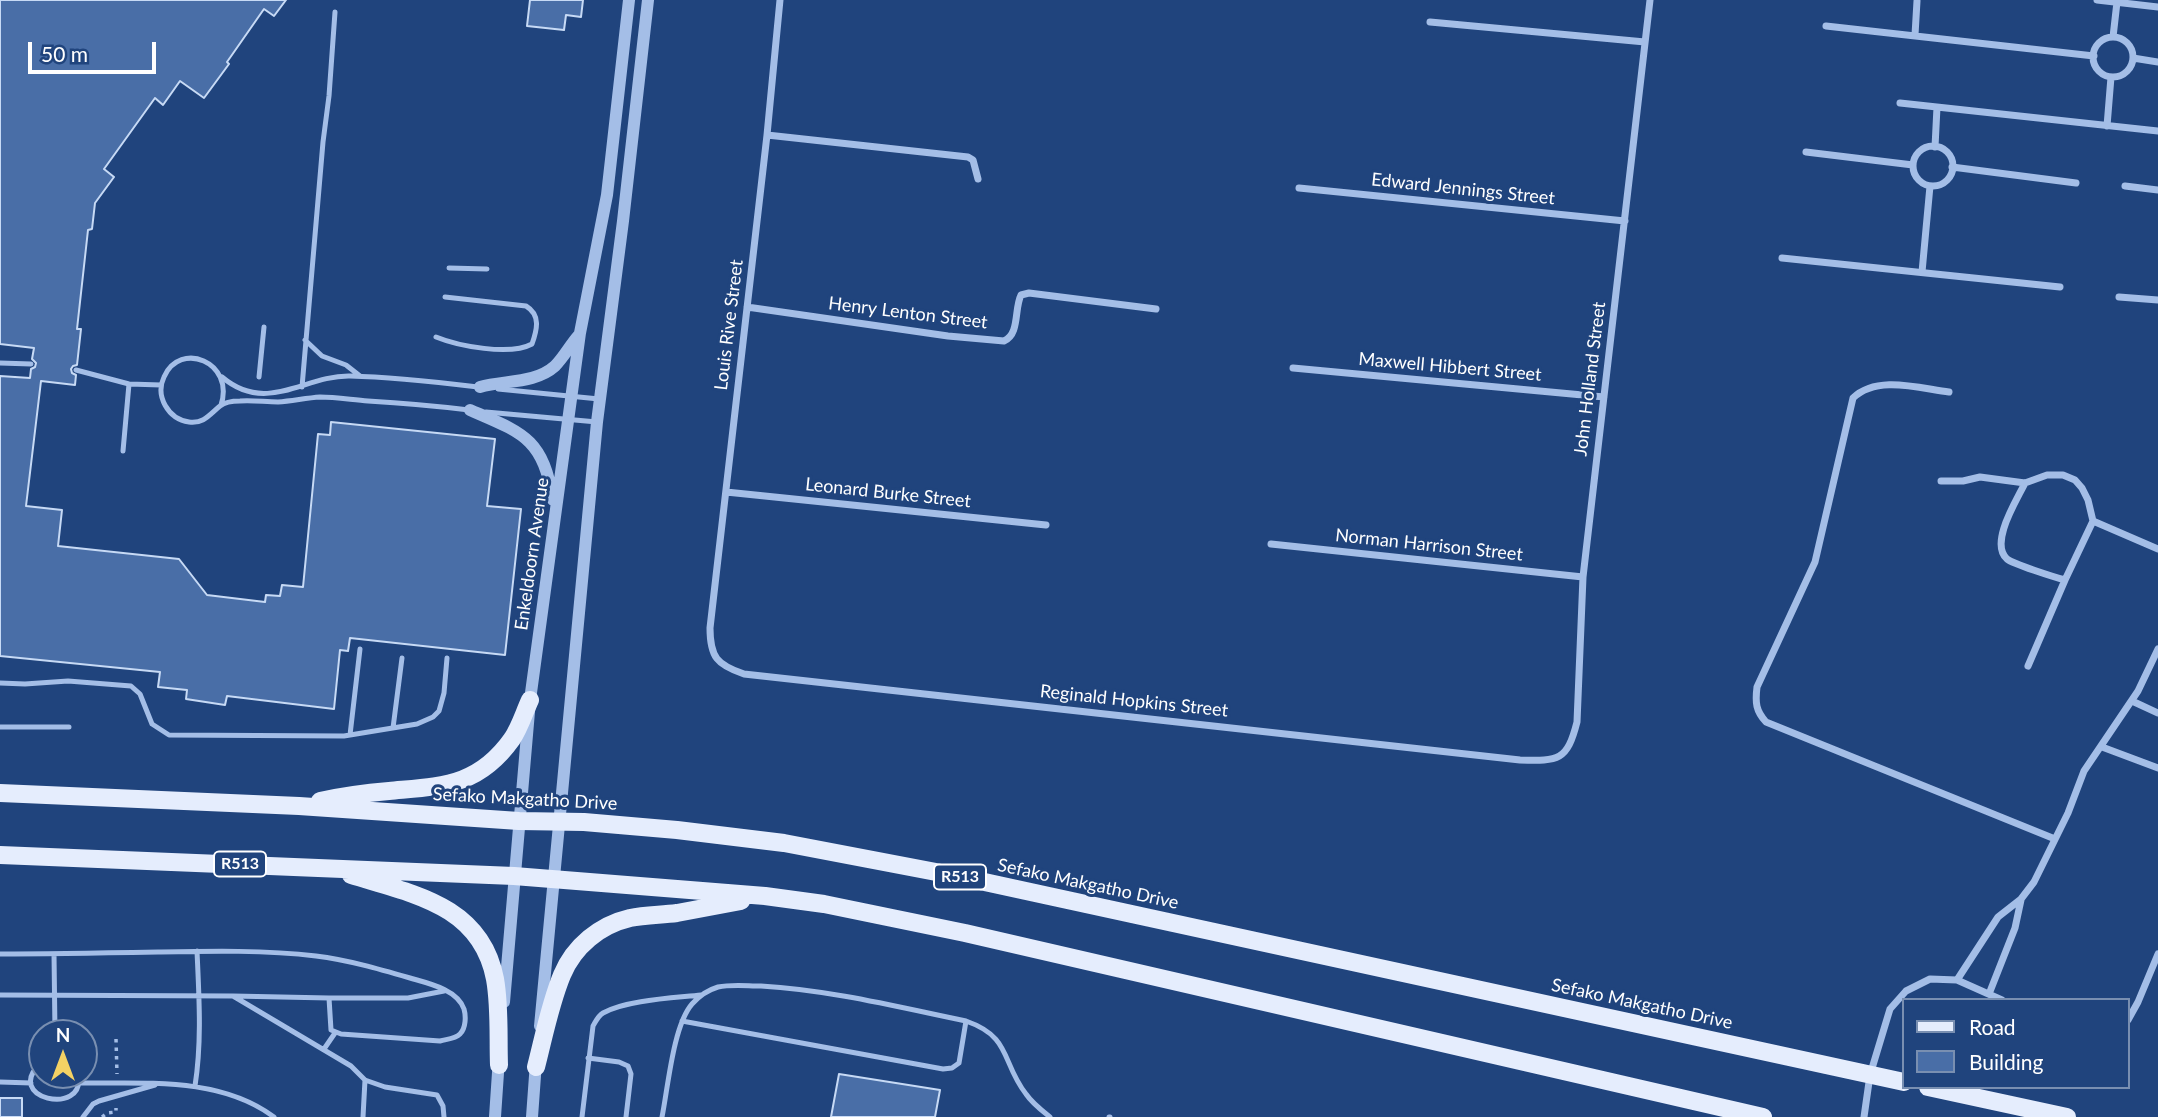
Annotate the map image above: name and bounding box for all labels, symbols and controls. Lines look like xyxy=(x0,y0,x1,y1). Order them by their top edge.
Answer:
scale bar xyxy=(32,28,159,72)
text: 50 m xyxy=(41,41,88,66)
street label: Edward Jennings Street xyxy=(1370,169,1556,209)
street label: Louis Rive Street xyxy=(710,258,748,392)
street label: Henry Lenton Street xyxy=(827,293,989,333)
street label: John Holland Street xyxy=(1570,301,1610,457)
street label: Maxwell Hibbert Street xyxy=(1358,348,1542,386)
street label: Leonard Burke Street xyxy=(804,474,972,512)
street label: Enkeldoorn Avenue xyxy=(511,476,553,632)
street label: Norman Harrison Street xyxy=(1334,524,1524,566)
street label: Reginald Hopkins Street xyxy=(1039,680,1229,722)
street label: Sefako Makgatho Drive xyxy=(432,783,618,815)
road number: R513 xyxy=(214,852,266,876)
street label: Sefako Makgatho Drive xyxy=(995,854,1181,914)
road number: R513 xyxy=(934,864,986,890)
street label: Sefako Makgatho Drive xyxy=(1549,974,1735,1034)
legend xyxy=(1902,998,2130,1089)
text: Road xyxy=(1969,1014,2016,1039)
north arrow xyxy=(28,1019,98,1089)
text: N xyxy=(56,1023,70,1046)
text: Building xyxy=(1969,1049,2044,1074)

